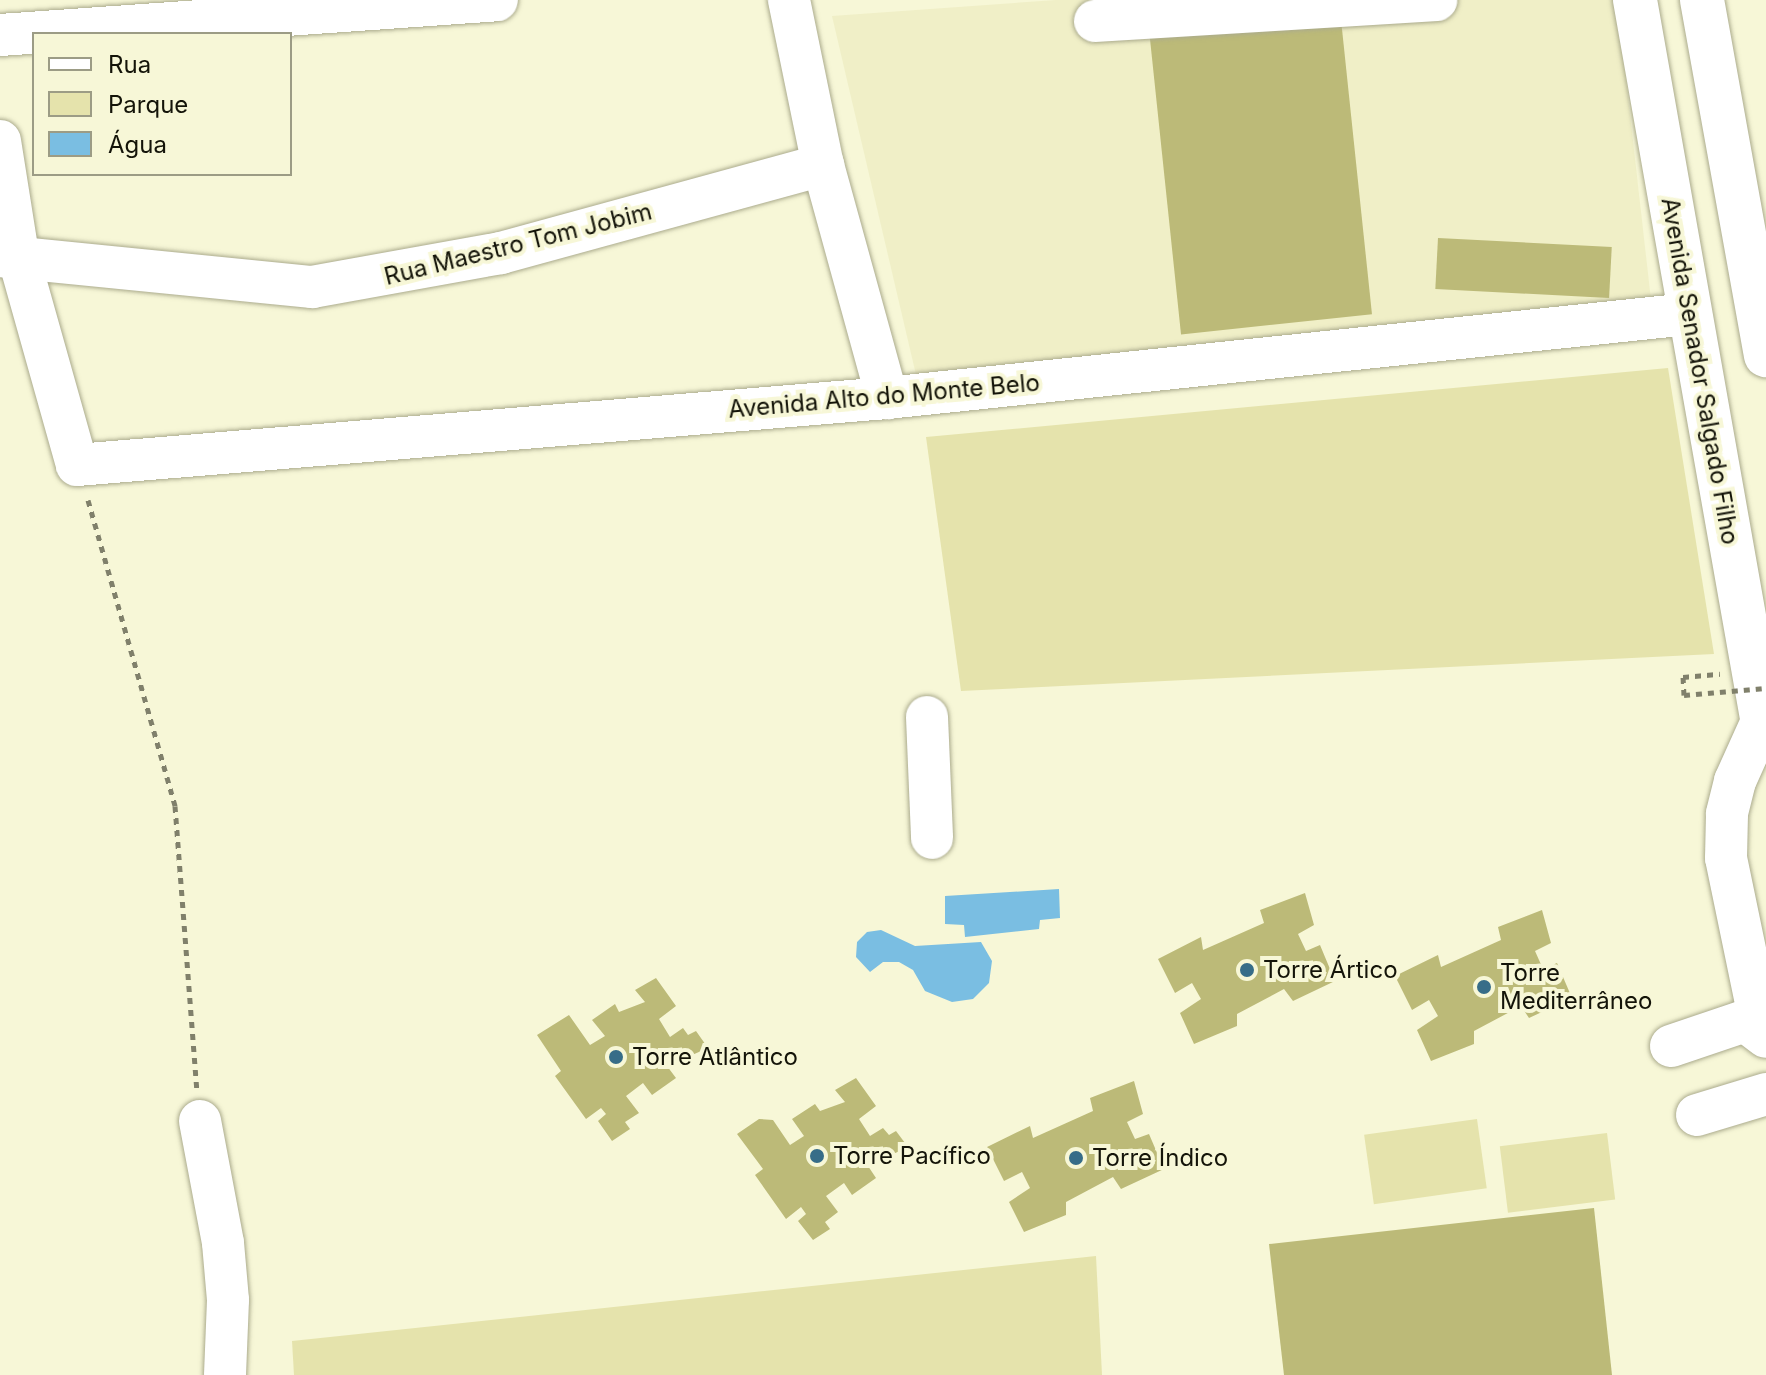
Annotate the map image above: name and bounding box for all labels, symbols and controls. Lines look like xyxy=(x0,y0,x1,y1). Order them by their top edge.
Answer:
legend xyxy=(32,32,292,176)
text: Rua xyxy=(108,50,151,79)
text: Parque xyxy=(108,90,188,119)
text: Água xyxy=(108,130,167,159)
street label: Avenida Senador Salgado Filho xyxy=(1655,195,1745,547)
street label: Rua Maestro Tom Jobim xyxy=(381,197,655,291)
street label: Avenida Alto do Monte Belo xyxy=(727,368,1041,424)
place label: Torre Ártico xyxy=(1263,956,1398,984)
place label: Torre Mediterrâneo xyxy=(1500,959,1652,1015)
marker: Torre Ártico xyxy=(1238,961,1256,979)
marker: Torre Mediterrâneo xyxy=(1475,978,1493,996)
place label: Torre Atlântico xyxy=(632,1043,798,1071)
marker: Torre Atlântico xyxy=(607,1048,625,1066)
place label: Torre Pacífico xyxy=(833,1142,991,1170)
place label: Torre Índico xyxy=(1092,1144,1228,1172)
marker: Torre Pacífico xyxy=(808,1147,826,1165)
marker: Torre Índico xyxy=(1067,1149,1085,1167)

